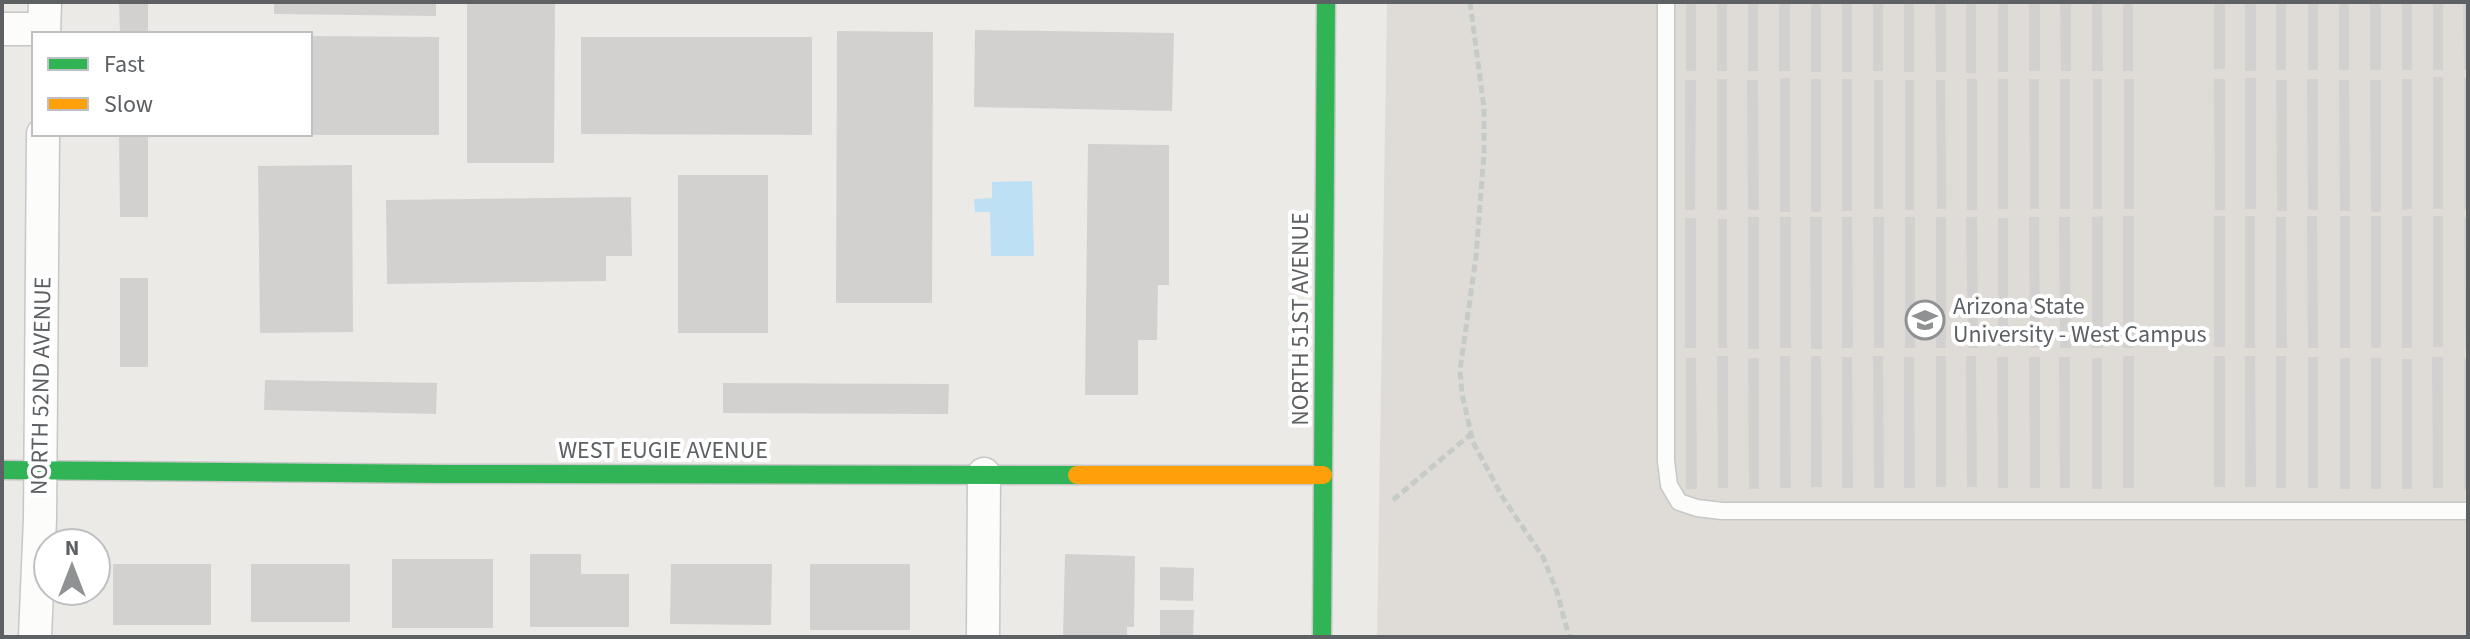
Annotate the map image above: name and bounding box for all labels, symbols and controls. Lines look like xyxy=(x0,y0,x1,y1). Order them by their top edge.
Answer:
legend xyxy=(32,32,312,136)
text: Fast xyxy=(104,47,145,82)
text: Slow xyxy=(104,87,153,122)
street label: NORTH 51ST AVENUE xyxy=(1283,212,1318,426)
street label: NORTH 52ND AVENUE xyxy=(22,277,60,495)
place label: Arizona State University - West Campus xyxy=(1953,289,2207,352)
school or university icon: Arizona State University - West Campus xyxy=(1904,299,1946,341)
street label: WEST EUGIE AVENUE xyxy=(558,433,768,468)
north arrow xyxy=(32,527,112,607)
text: N xyxy=(65,532,79,564)

